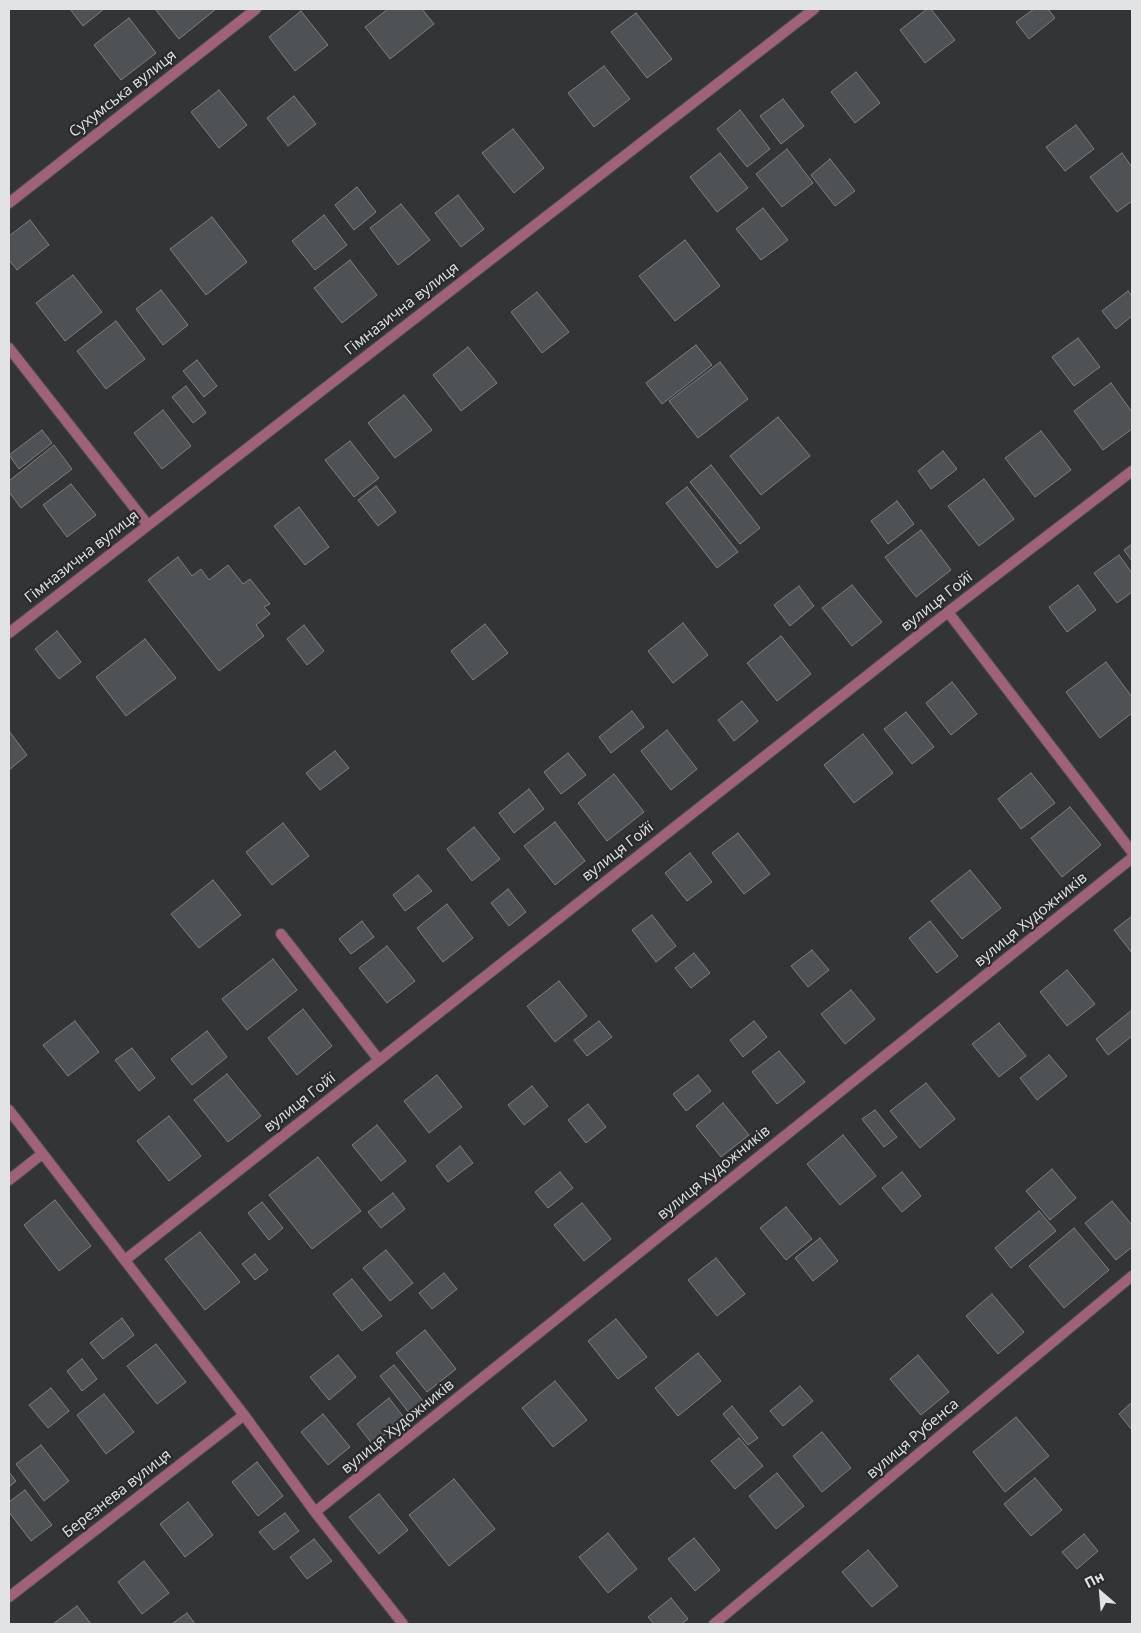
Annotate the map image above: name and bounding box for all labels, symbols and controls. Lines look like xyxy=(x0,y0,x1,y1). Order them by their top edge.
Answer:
street label: Сухумська вулиця xyxy=(66,46,180,142)
street label: Гімназична вулиця xyxy=(341,259,463,359)
street label: Гімназична вулиця xyxy=(21,507,143,607)
street label: вулиця Гойї xyxy=(898,568,976,636)
street label: вулиця Гойї xyxy=(579,818,657,886)
street label: вулиця Художників xyxy=(971,869,1091,971)
street label: вулиця Гойї xyxy=(261,1069,339,1137)
street label: вулиця Художників xyxy=(654,1122,774,1224)
street label: вулиця Художників xyxy=(338,1376,458,1478)
street label: вулиця Рубенса xyxy=(863,1395,963,1483)
street label: Березнева вулиця xyxy=(59,1446,175,1542)
text: Пн xyxy=(1081,1566,1107,1592)
north arrow xyxy=(1076,1568,1126,1618)

